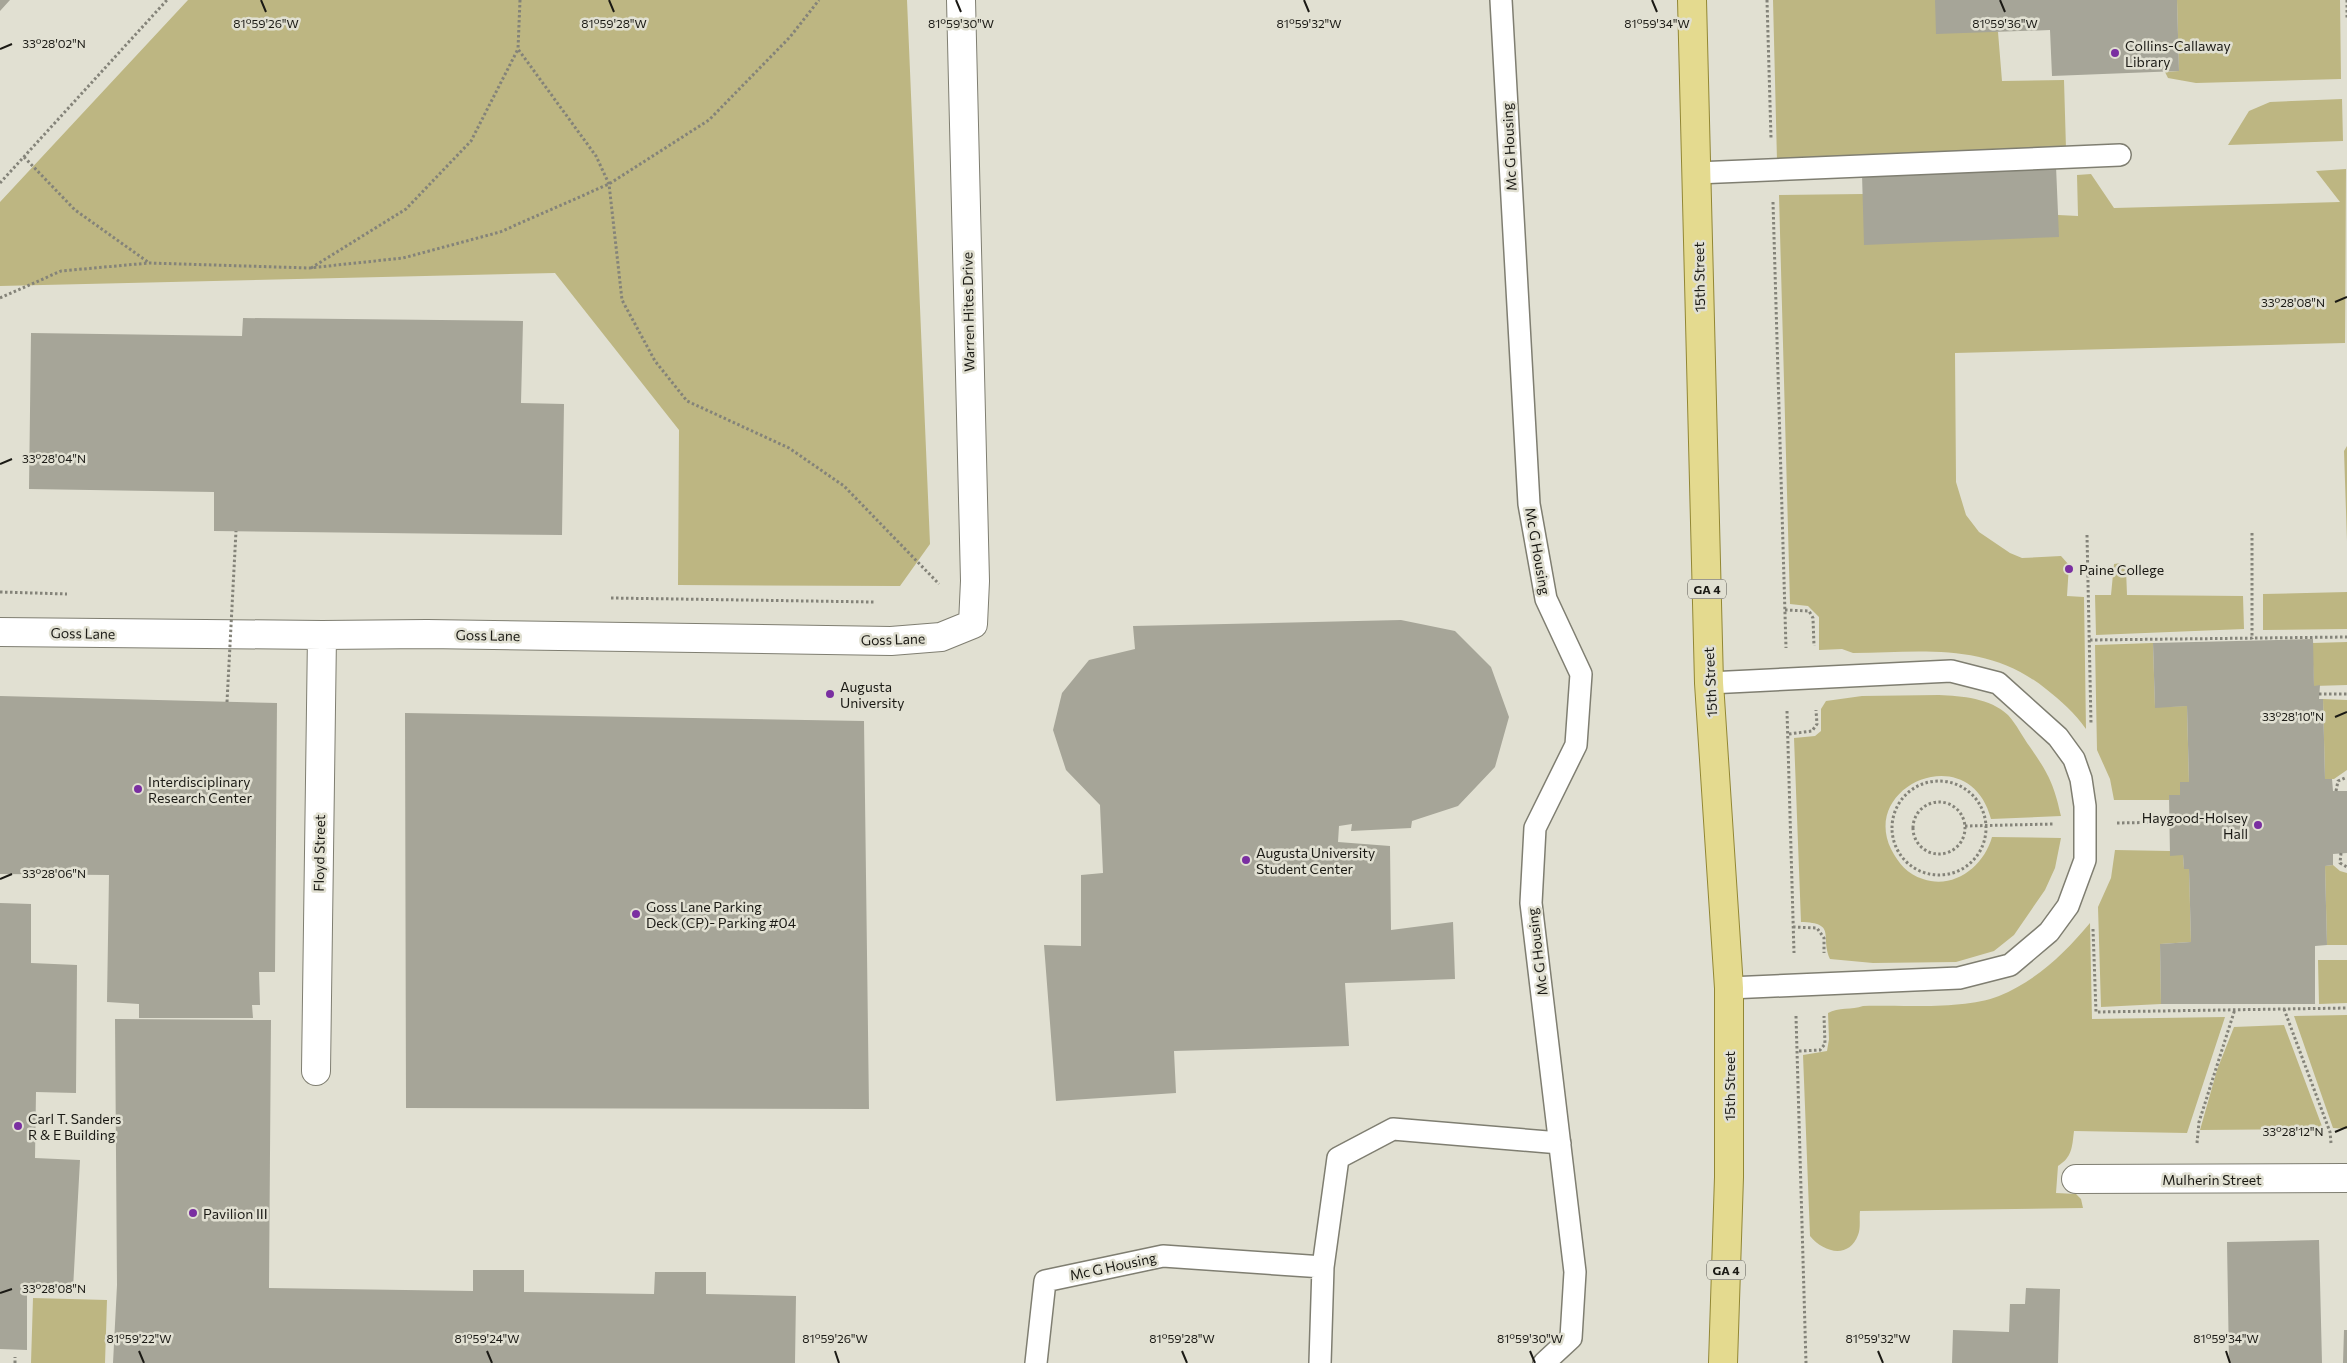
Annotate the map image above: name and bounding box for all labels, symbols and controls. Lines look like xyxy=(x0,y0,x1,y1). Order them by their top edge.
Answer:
text: 81°59'26"W xyxy=(233,16,299,30)
text: 81°59'28"W xyxy=(581,16,647,30)
text: 81°59'30"W xyxy=(928,16,994,30)
text: 81°59'32"W xyxy=(1277,16,1341,30)
text: 81°59'34"W xyxy=(1624,16,1690,30)
text: 81°59'36"W xyxy=(1972,16,2038,30)
text: 33°28'02"N xyxy=(22,36,86,50)
place label: Collins-Callaway Library xyxy=(2125,37,2231,70)
marker: Collins-Callaway Library xyxy=(2109,47,2121,59)
street label: Mc G Housing xyxy=(1498,102,1520,191)
street label: 15th Street xyxy=(1690,242,1708,312)
street label: Warren Hites Drive xyxy=(958,252,978,372)
text: 33°28'08"N xyxy=(2261,295,2325,309)
text: 33°28'04"N xyxy=(22,451,86,465)
street label: Mc G Housing xyxy=(1522,506,1554,596)
place label: Paine College xyxy=(2079,561,2164,578)
marker: Paine College xyxy=(2063,563,2075,575)
road number: GA 4 xyxy=(1688,580,1726,598)
street label: Goss Lane xyxy=(51,624,115,642)
street label: Goss Lane xyxy=(456,626,520,644)
street label: Goss Lane xyxy=(860,629,926,649)
street label: 15th Street xyxy=(1700,646,1720,717)
place label: Augusta University xyxy=(840,678,904,711)
marker: Augusta University xyxy=(824,688,836,700)
text: 33°28'10"N xyxy=(2262,709,2324,723)
place label: Interdisciplinary Research Center xyxy=(148,773,252,806)
marker: Interdisciplinary Research Center xyxy=(132,783,144,795)
place label: Haygood-Holsey Hall xyxy=(2142,809,2248,842)
street label: Floyd Street xyxy=(310,814,328,892)
marker: Haygood-Holsey Hall xyxy=(2252,819,2264,831)
place label: Augusta University Student Center xyxy=(1256,844,1375,877)
marker: Augusta University Student Center xyxy=(1240,854,1252,866)
text: 33°28'06"N xyxy=(22,866,86,880)
place label: Goss Lane Parking Deck (CP)- Parking #04 xyxy=(646,898,797,931)
street label: Mc G Housing xyxy=(1523,907,1551,997)
marker: Goss Lane Parking Deck (CP)- Parking #04 xyxy=(630,908,642,920)
street label: 15th Street xyxy=(1721,1051,1738,1121)
place label: Carl T. Sanders R & E Building xyxy=(28,1110,121,1143)
marker: Carl T. Sanders R & E Building xyxy=(12,1120,24,1132)
text: 33°28'12"N xyxy=(2263,1124,2323,1138)
street label: Mulherin Street xyxy=(2162,1171,2262,1188)
place label: Pavilion III xyxy=(203,1205,268,1222)
marker: Pavilion III xyxy=(187,1207,199,1219)
street label: Mc G Housing xyxy=(1068,1248,1158,1283)
road number: GA 4 xyxy=(1707,1260,1745,1280)
text: 33°28'08"N xyxy=(22,1281,86,1295)
text: 81°59'22"W xyxy=(107,1331,171,1345)
text: 81°59'24"W xyxy=(454,1331,520,1345)
text: 81°59'26"W xyxy=(802,1331,868,1345)
text: 81°59'28"W xyxy=(1149,1331,1215,1345)
text: 81°59'30"W xyxy=(1497,1331,1563,1345)
text: 81°59'32"W xyxy=(1846,1331,1910,1345)
text: 81°59'34"W xyxy=(2193,1331,2259,1345)

